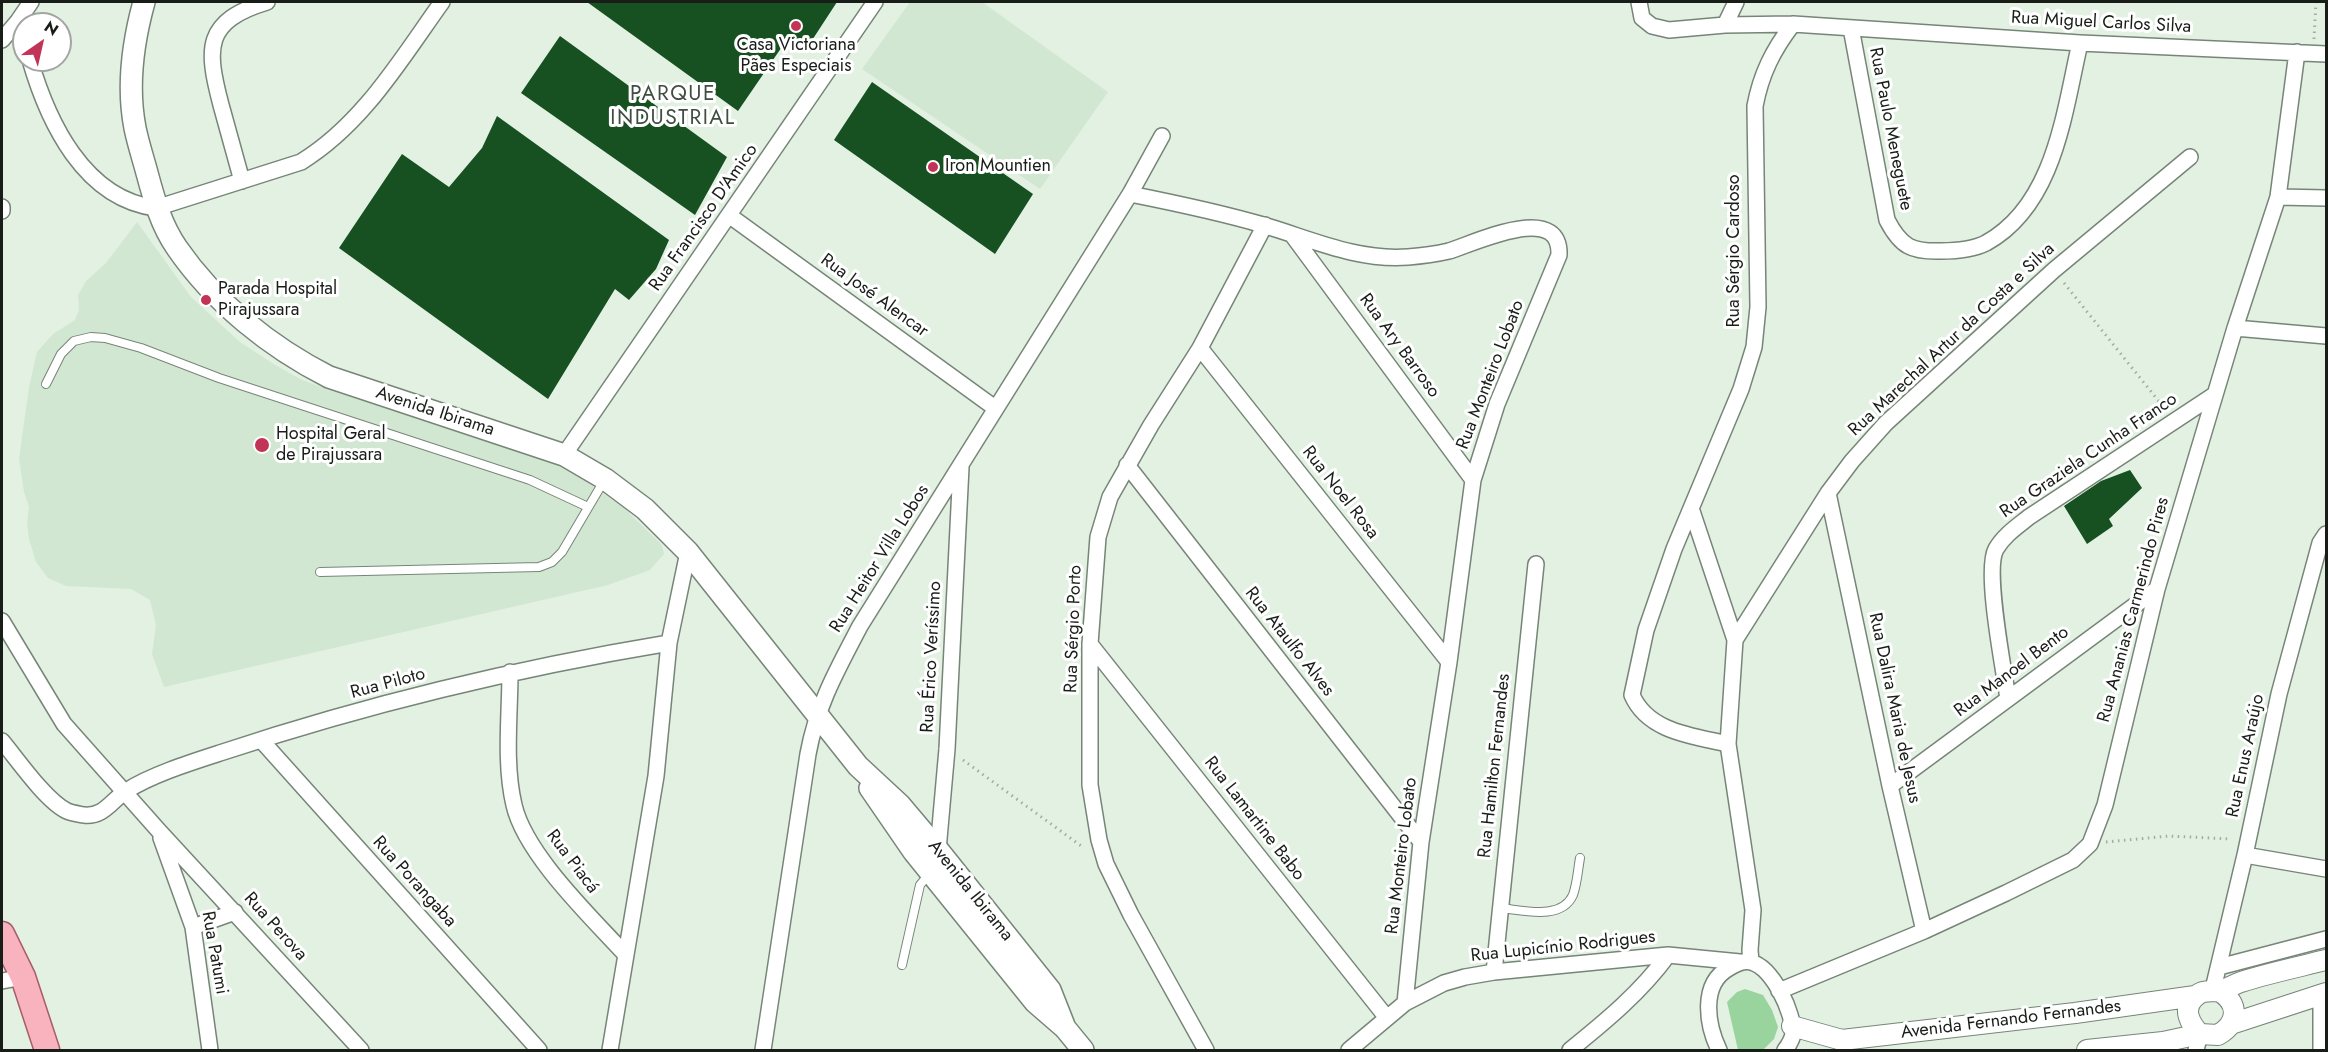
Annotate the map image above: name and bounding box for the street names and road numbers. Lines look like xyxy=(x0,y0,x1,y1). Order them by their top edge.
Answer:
street label: Rua Miguel Carlos Silva xyxy=(2010,7,2192,39)
street label: Rua Paulo Meneguete xyxy=(1864,46,1916,212)
street label: Rua Francisco D'Amico xyxy=(645,140,763,296)
street label: Rua Sérgio Cardoso xyxy=(1724,174,1746,328)
street label: Rua Marechal Artur da Costa e Silva xyxy=(1845,239,2059,441)
street label: Rua José Alencar xyxy=(816,250,932,342)
street label: Rua Ary Barroso xyxy=(1354,290,1444,402)
street label: Rua Monteiro Lobato xyxy=(1453,297,1529,453)
street label: Avenida Ibirama xyxy=(373,383,497,441)
street label: Rua Graziela Cunha Franco xyxy=(1996,389,2182,523)
street label: Rua Noel Rosa xyxy=(1297,442,1383,544)
street label: Rua Heitor Villa Lobos xyxy=(826,481,934,637)
street label: Rua Ananias Carmerindo Pires xyxy=(2094,495,2174,725)
street label: Rua Sérgio Porto xyxy=(1061,565,1087,693)
street label: Rua Érico Veríssimo xyxy=(917,581,947,733)
street label: Rua Ataulfo Alves xyxy=(1240,583,1338,701)
street label: Rua Dalira Maria de Jesus xyxy=(1863,611,1925,805)
street label: Rua Manoel Bento xyxy=(1950,622,2074,722)
street label: Rua Piloto xyxy=(348,664,428,704)
street label: Rua Hamilton Fernandes xyxy=(1475,673,1515,859)
street label: Rua Enus Araújo xyxy=(2222,692,2270,820)
street label: Rua Lamartine Babo xyxy=(1199,753,1309,885)
street label: Rua Monteiro Lobato xyxy=(1382,776,1422,936)
street label: Rua Piacá xyxy=(541,826,603,898)
street label: Rua Porangaba xyxy=(368,832,460,932)
street label: Avenida Ibirama xyxy=(923,836,1017,946)
street label: Rua Perova xyxy=(239,888,311,966)
street label: Rua Patumi xyxy=(196,910,232,996)
street label: Rua Lupicínio Rodrigues xyxy=(1470,927,1656,967)
street label: Avenida Fernando Fernandes xyxy=(1900,996,2122,1044)

